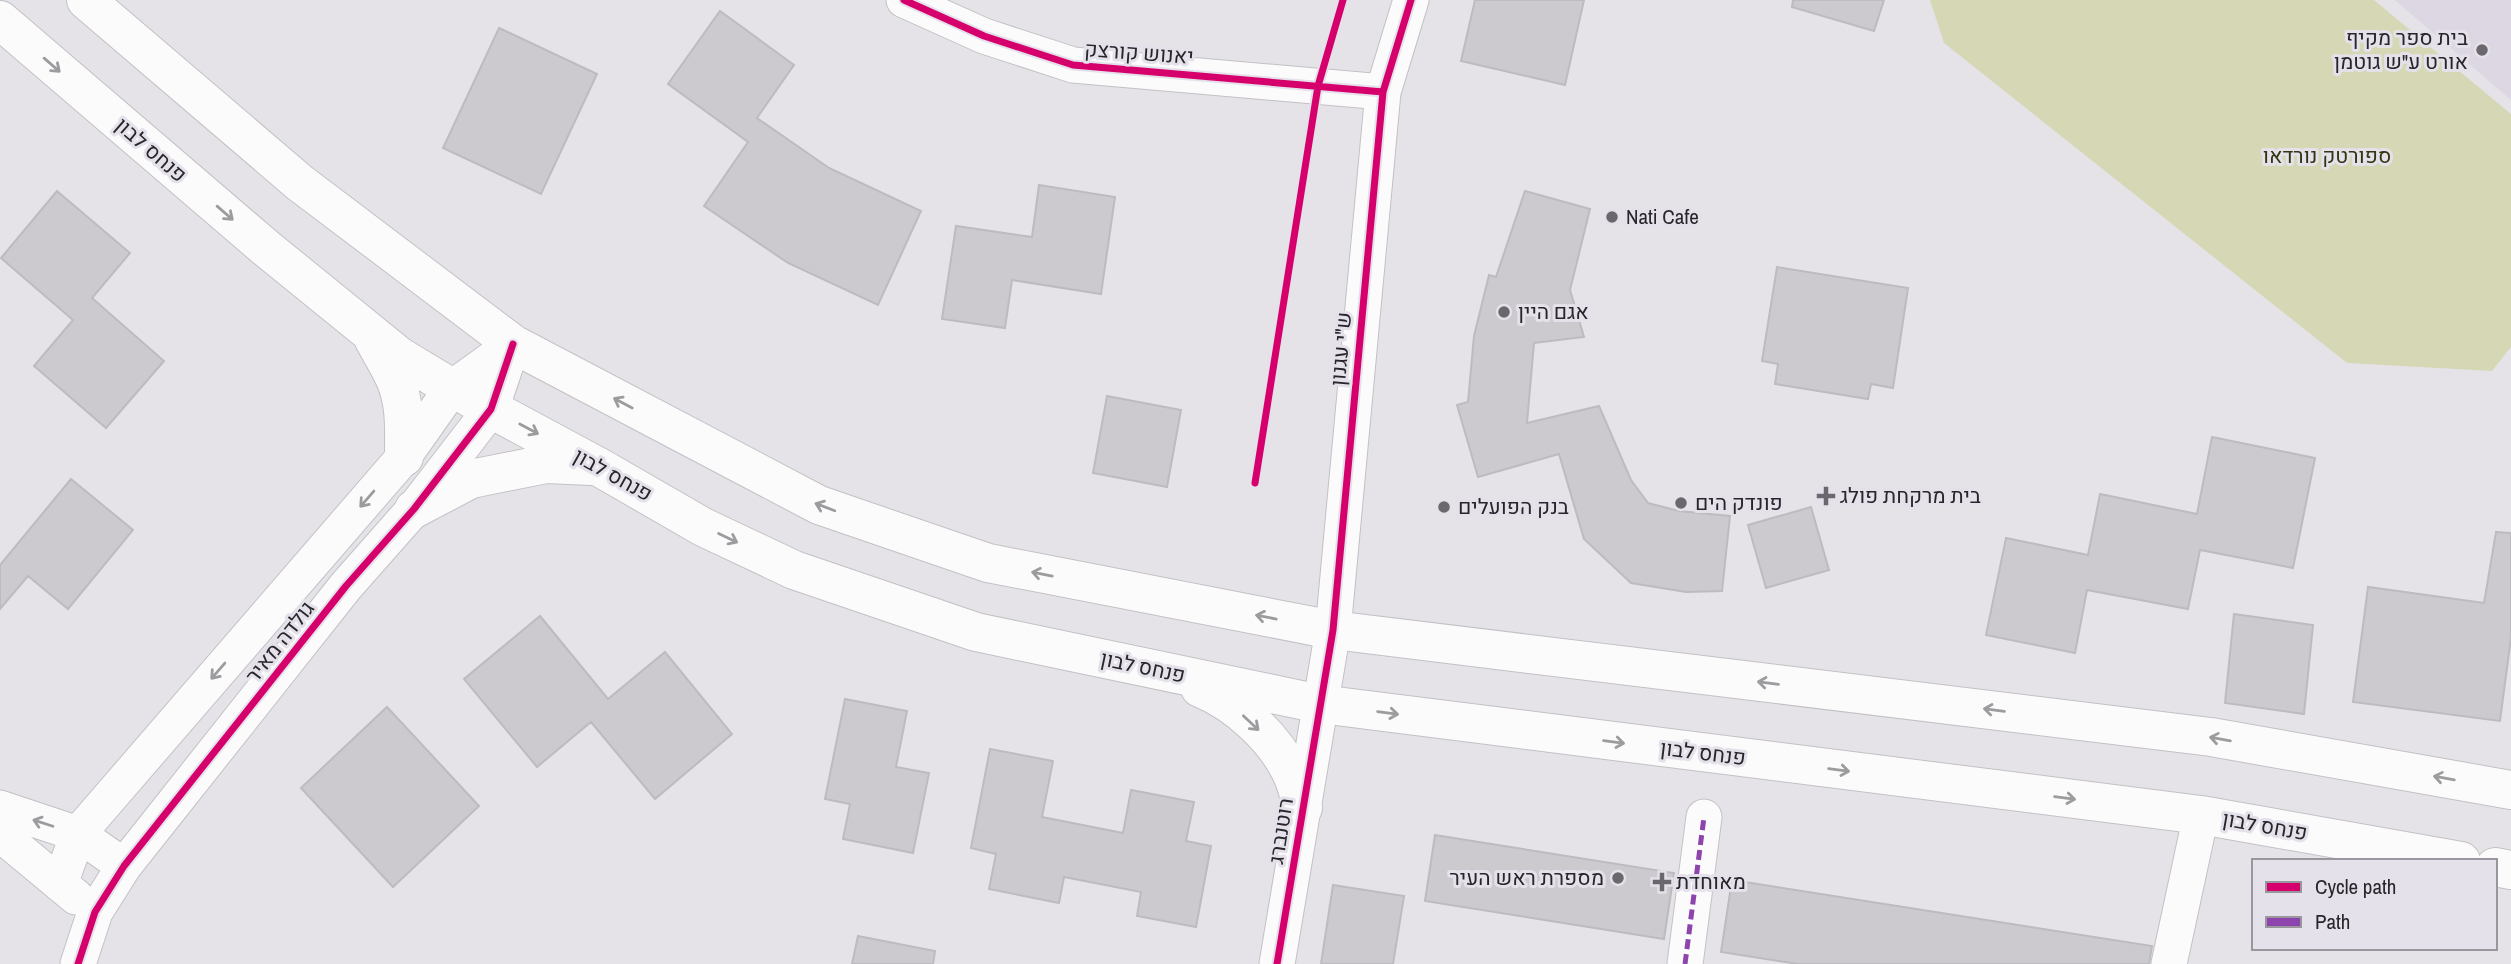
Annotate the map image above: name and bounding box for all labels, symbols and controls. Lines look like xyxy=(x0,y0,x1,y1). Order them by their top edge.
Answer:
place label: בית ספר מקיף אורט ע"ש גוטמן xyxy=(2334,23,2468,76)
street label: יאנוש קורצק xyxy=(1084,34,1194,71)
marker: בית ספר מקיף אורט ע"ש גוטמן xyxy=(2474,42,2490,58)
one-way arrow xyxy=(43,57,61,73)
street label: פנחס לבון xyxy=(109,111,193,189)
park label: ספורטק נורדאו xyxy=(2263,141,2391,170)
place label: Nati Cafe xyxy=(1626,202,1699,231)
one-way arrow xyxy=(215,205,233,221)
marker: Nati Cafe xyxy=(1604,209,1620,225)
place label: אגם היין xyxy=(1518,297,1589,326)
marker: אגם היין xyxy=(1496,304,1512,320)
street label: ש"י עגנון xyxy=(1323,311,1358,387)
one-way arrow xyxy=(613,396,634,409)
one-way arrow xyxy=(518,423,539,436)
street label: פנחס לבון xyxy=(569,441,658,508)
place label: בית מרקחת פולג xyxy=(1840,481,1981,510)
place label: פונדק הים xyxy=(1695,488,1783,517)
marker: בית מרקחת פולג xyxy=(1818,488,1834,504)
one-way arrow xyxy=(359,490,375,508)
place label: בנק הפועלים xyxy=(1458,492,1569,521)
marker: פונדק הים xyxy=(1673,495,1689,511)
marker: בנק הפועלים xyxy=(1436,499,1452,515)
one-way arrow xyxy=(815,500,837,512)
one-way arrow xyxy=(717,532,738,546)
one-way arrow xyxy=(1031,566,1054,580)
street label: גולדה מאיר xyxy=(238,595,321,689)
one-way arrow xyxy=(1255,610,1278,623)
street label: פנחס לבון xyxy=(1098,643,1188,690)
one-way arrow xyxy=(210,662,226,680)
one-way arrow xyxy=(1757,676,1780,689)
one-way arrow xyxy=(1983,704,2006,717)
one-way arrow xyxy=(1376,707,1399,720)
one-way arrow xyxy=(1242,715,1260,731)
one-way arrow xyxy=(2209,731,2232,745)
street label: פנחס לבון xyxy=(1659,733,1747,772)
one-way arrow xyxy=(1602,735,1624,748)
one-way arrow xyxy=(1827,763,1850,776)
one-way arrow xyxy=(2433,771,2456,784)
one-way arrow xyxy=(2053,792,2076,805)
street label: רוטנברג xyxy=(1261,796,1300,866)
street label: פנחס לבון xyxy=(2220,804,2310,847)
one-way arrow xyxy=(32,815,54,828)
legend xyxy=(2252,859,2497,950)
place label: מספרת ראש העיר xyxy=(1450,863,1604,892)
place label: מאוחדת xyxy=(1676,867,1746,896)
marker: מספרת ראש העיר xyxy=(1610,870,1626,886)
text: Cycle path xyxy=(2315,872,2396,901)
marker: מאוחדת xyxy=(1654,874,1670,890)
text: Path xyxy=(2315,907,2350,936)

